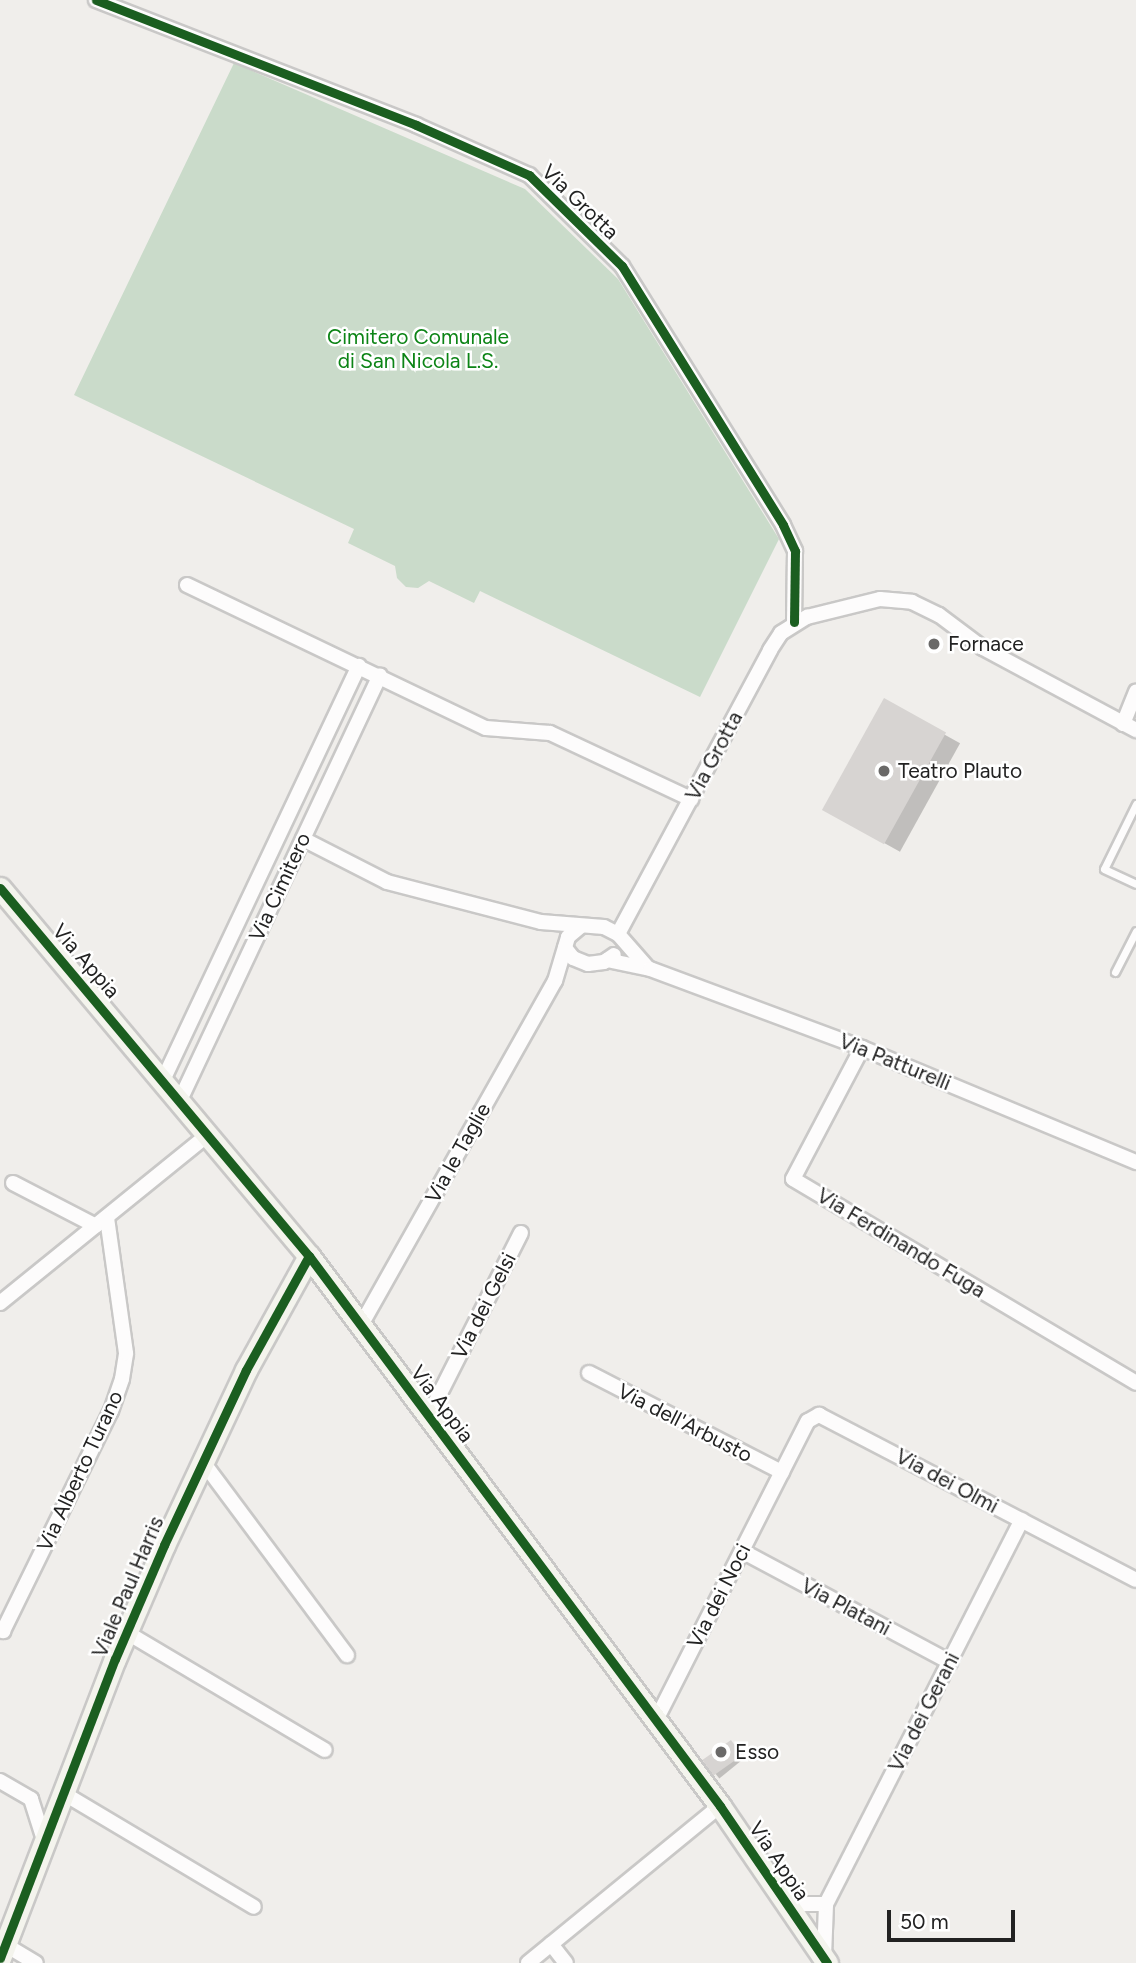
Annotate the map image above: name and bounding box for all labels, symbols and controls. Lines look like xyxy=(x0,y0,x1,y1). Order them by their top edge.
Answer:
street label: Via Grotta xyxy=(536,159,624,245)
park label: Cimitero Comunale di San Nicola L.S. xyxy=(327,324,509,374)
place label: Fornace xyxy=(948,631,1024,657)
marker: Fornace xyxy=(926,636,942,652)
street label: Via Grotta xyxy=(680,707,748,805)
place label: Teatro Plauto xyxy=(898,758,1022,784)
marker: Teatro Plauto xyxy=(876,763,892,779)
street label: Via Cimitero xyxy=(244,829,316,945)
street label: Via Appia xyxy=(47,919,125,1003)
street label: Via Patturelli xyxy=(835,1028,955,1096)
street label: Via le Taglie xyxy=(420,1098,496,1208)
street label: Via Ferdinando Fuga xyxy=(812,1183,990,1303)
street label: Via dei Gelsi xyxy=(446,1249,522,1363)
street label: Via Appia xyxy=(405,1361,479,1447)
street label: Via dell'Arbusto xyxy=(613,1378,757,1468)
street label: Via Alberto Turano xyxy=(32,1387,128,1555)
street label: Via dei Olmi xyxy=(891,1443,1003,1519)
street label: Viale Paul Harris xyxy=(87,1513,169,1661)
street label: Via dei Noci xyxy=(682,1540,756,1652)
street label: Via Platani xyxy=(797,1573,895,1641)
street label: Via dei Gerani xyxy=(883,1648,965,1776)
place label: Esso xyxy=(735,1739,779,1765)
marker: Esso xyxy=(713,1744,729,1760)
street label: Via Appia xyxy=(743,1817,815,1905)
scale bar xyxy=(891,1896,1019,1940)
text: 50 m xyxy=(900,1909,949,1934)

